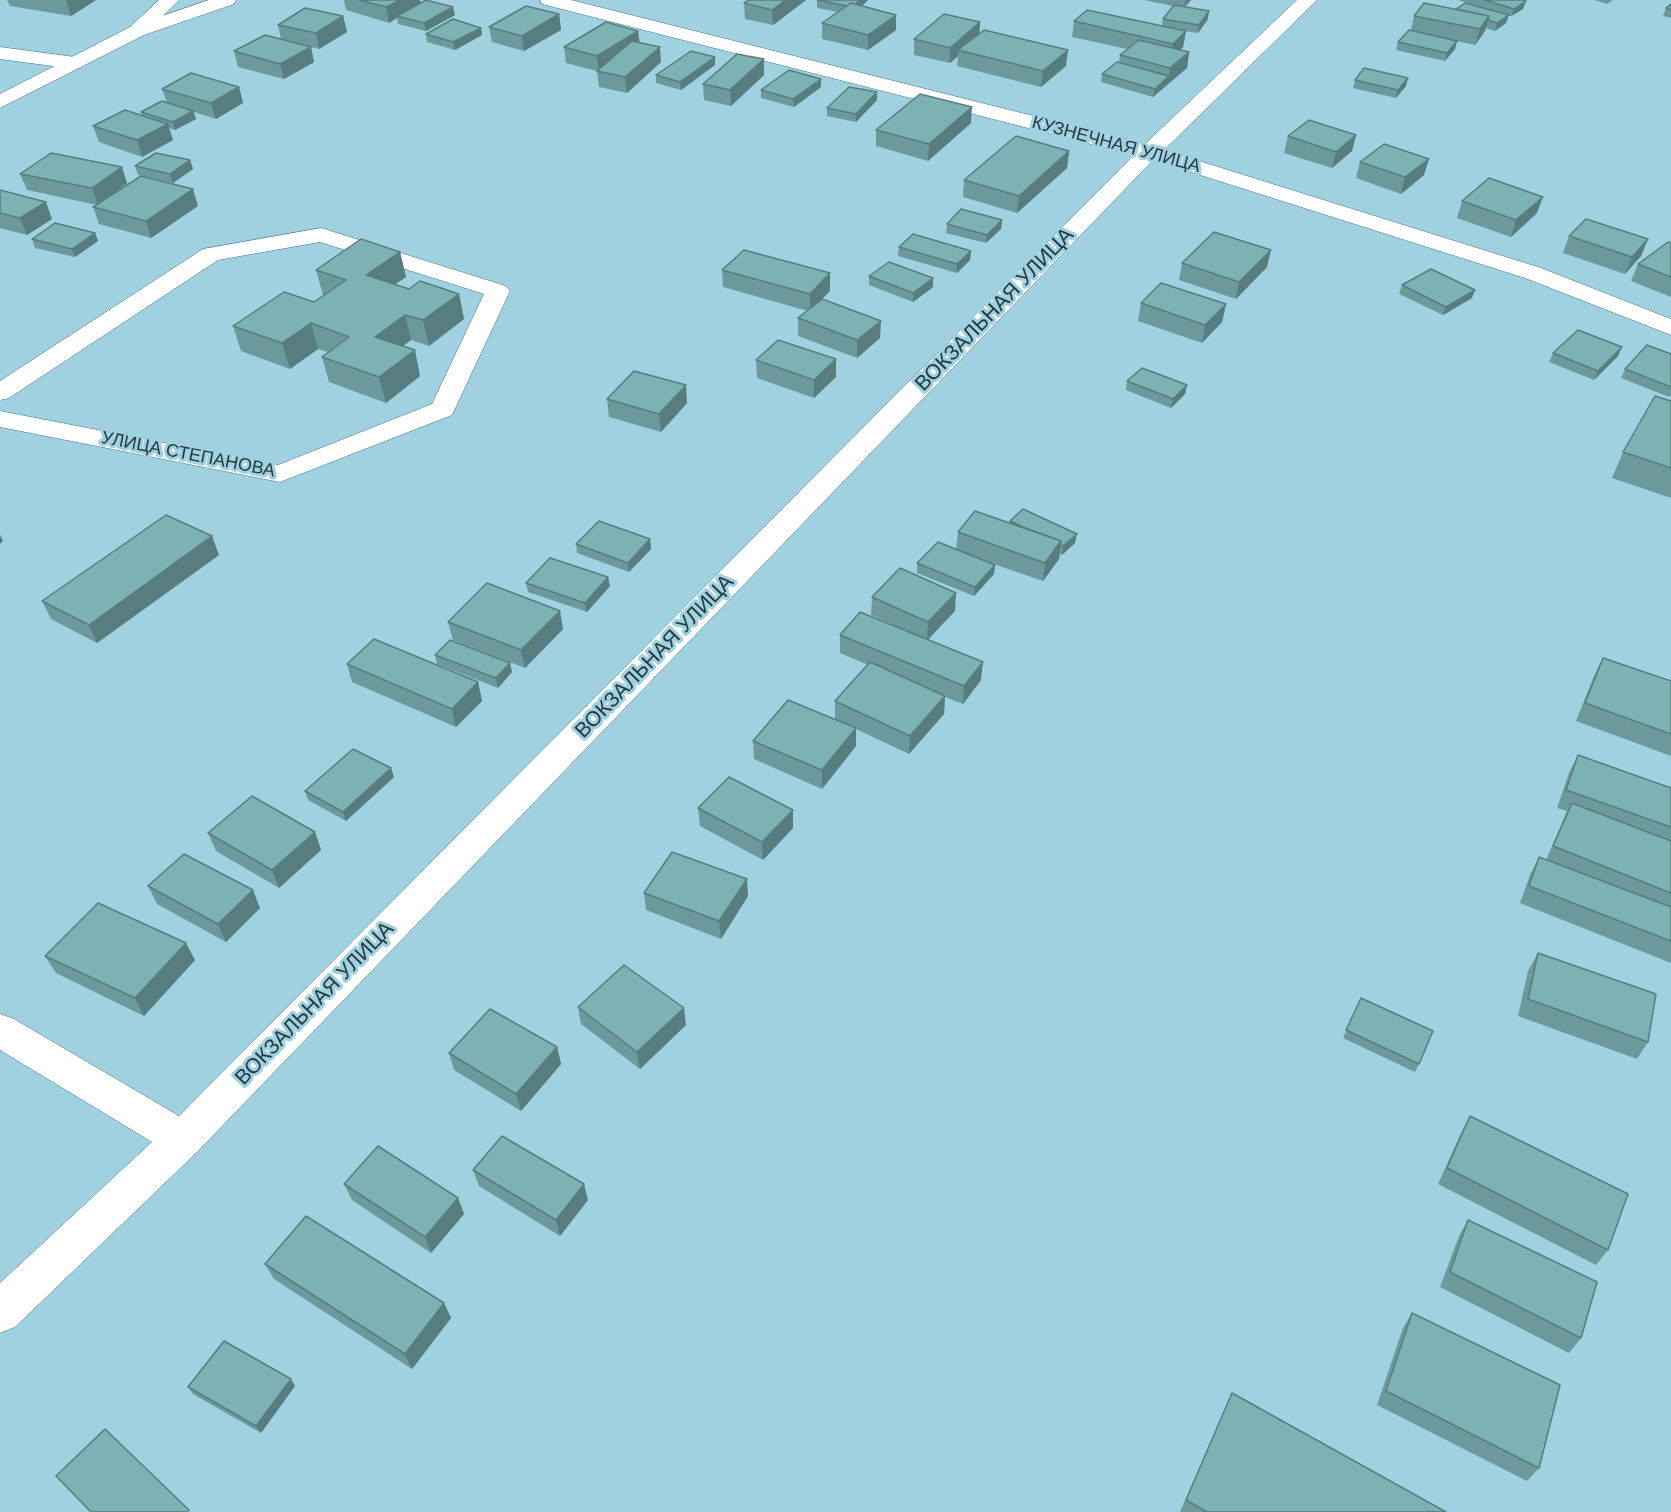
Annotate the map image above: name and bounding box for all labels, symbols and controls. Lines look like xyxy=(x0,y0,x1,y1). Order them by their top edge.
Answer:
street label: КУЗНЕЧНАЯ УЛИЦА xyxy=(1030,112,1202,178)
street label: ВОКЗАЛЬНАЯ УЛИЦА xyxy=(910,223,1080,397)
street label: УЛИЦА СТЕПАНОВА xyxy=(99,428,277,482)
street label: ВОКЗАЛЬНАЯ УЛИЦА xyxy=(570,570,740,744)
street label: ВОКЗАЛЬНАЯ УЛИЦА xyxy=(230,917,400,1091)

